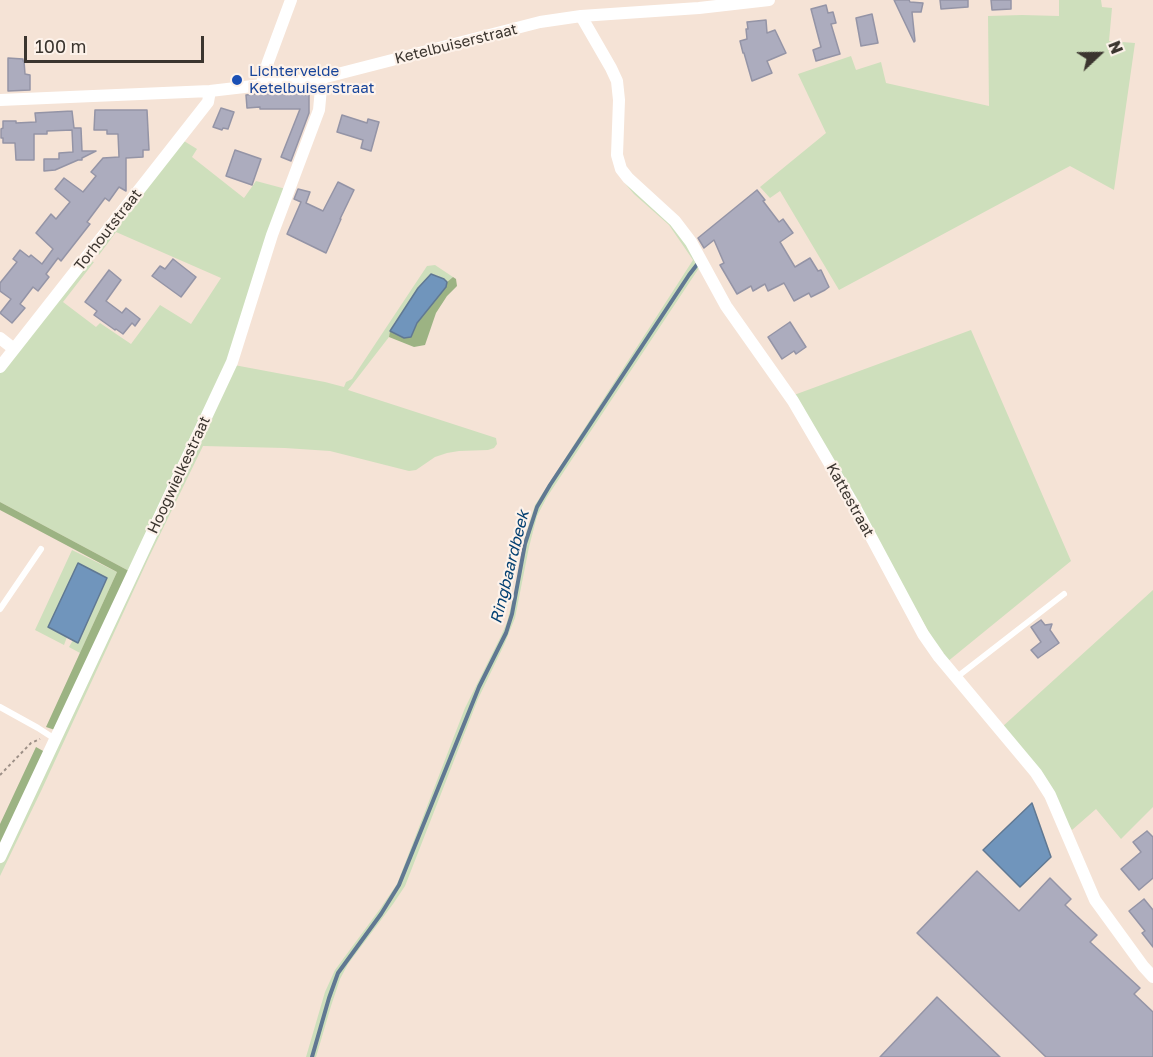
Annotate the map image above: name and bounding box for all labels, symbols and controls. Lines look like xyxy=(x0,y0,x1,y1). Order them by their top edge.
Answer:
street label: Ketelbuiserstraat xyxy=(393,20,519,68)
scale bar xyxy=(27,24,207,62)
north arrow xyxy=(1069,24,1129,84)
text: 100 m xyxy=(35,35,86,57)
text: N xyxy=(1104,38,1127,57)
place label: Lichtervelde Ketelbuiserstraat xyxy=(249,62,375,97)
marker: Lichtervelde Ketelbuiserstraat xyxy=(230,73,244,87)
street label: Torhoutstraat xyxy=(71,186,145,274)
street label: Hoogwielkestraat xyxy=(144,413,214,537)
street label: Kattestraat xyxy=(822,460,878,540)
water label: Ringbaardbeek xyxy=(487,508,533,626)

